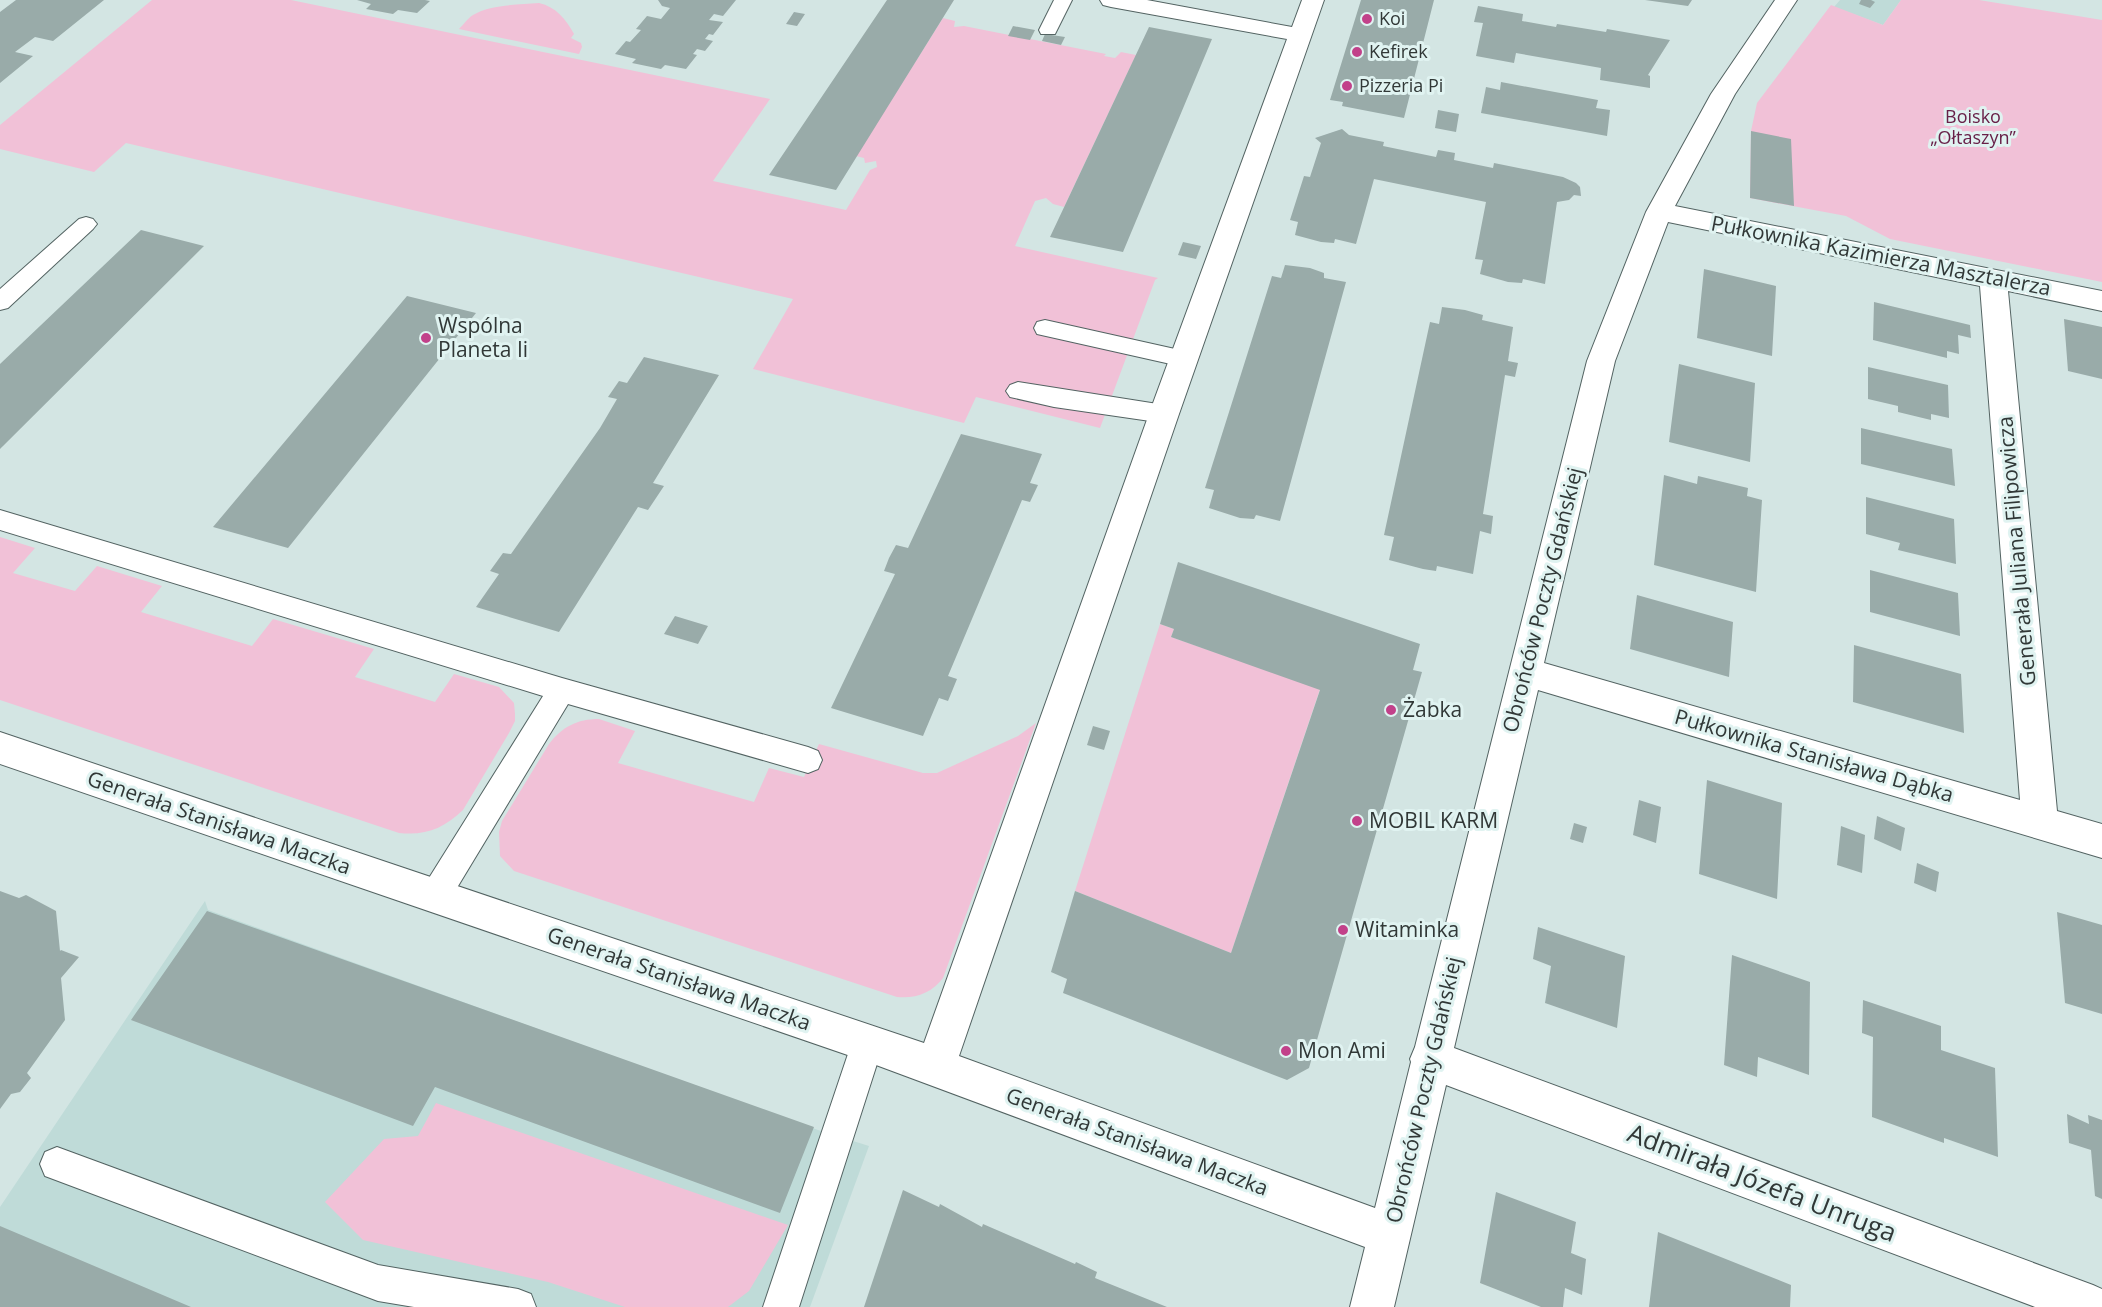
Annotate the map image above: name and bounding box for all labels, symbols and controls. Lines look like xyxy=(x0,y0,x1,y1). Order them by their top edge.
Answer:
place label: Koi xyxy=(1379,6,1405,30)
marker: Koi xyxy=(1360,12,1374,26)
place label: Kefirek xyxy=(1369,39,1428,63)
marker: Kefirek xyxy=(1350,45,1364,59)
place label: Pizzeria Pi xyxy=(1359,73,1443,97)
marker: Pizzeria Pi xyxy=(1340,79,1354,93)
park label: Boisko „Ołtaszyn” xyxy=(1930,104,2017,149)
street label: Pułkownika Kazimierza Masztalerza xyxy=(1709,208,2053,302)
place label: Wspólna Planeta Ii xyxy=(438,311,528,363)
marker: Wspólna Planeta Ii xyxy=(419,331,433,345)
street label: Generała Juliana Filipowicza xyxy=(1990,415,2042,687)
street label: Obrońców Poczty Gdańskiej xyxy=(1495,464,1589,735)
place label: Żabka xyxy=(1403,695,1462,723)
street label: Pułkownika Stanisława Dąbka xyxy=(1672,702,1957,808)
marker: Żabka xyxy=(1384,703,1398,717)
street label: Generała Stanisława Maczka xyxy=(84,764,355,880)
place label: MOBIL KARM xyxy=(1369,806,1498,834)
marker: MOBIL KARM xyxy=(1350,814,1364,828)
place label: Witaminka xyxy=(1355,915,1459,943)
street label: Generała Stanisława Maczka xyxy=(544,920,815,1036)
marker: Witaminka xyxy=(1336,923,1350,937)
street label: Obrońców Poczty Gdańskiej xyxy=(1379,954,1467,1226)
place label: Mon Ami xyxy=(1298,1036,1386,1064)
marker: Mon Ami xyxy=(1279,1044,1293,1058)
street label: Generała Stanisława Maczka xyxy=(1003,1081,1272,1202)
street label: Admirała Józefa Unruga xyxy=(1623,1114,1902,1250)

